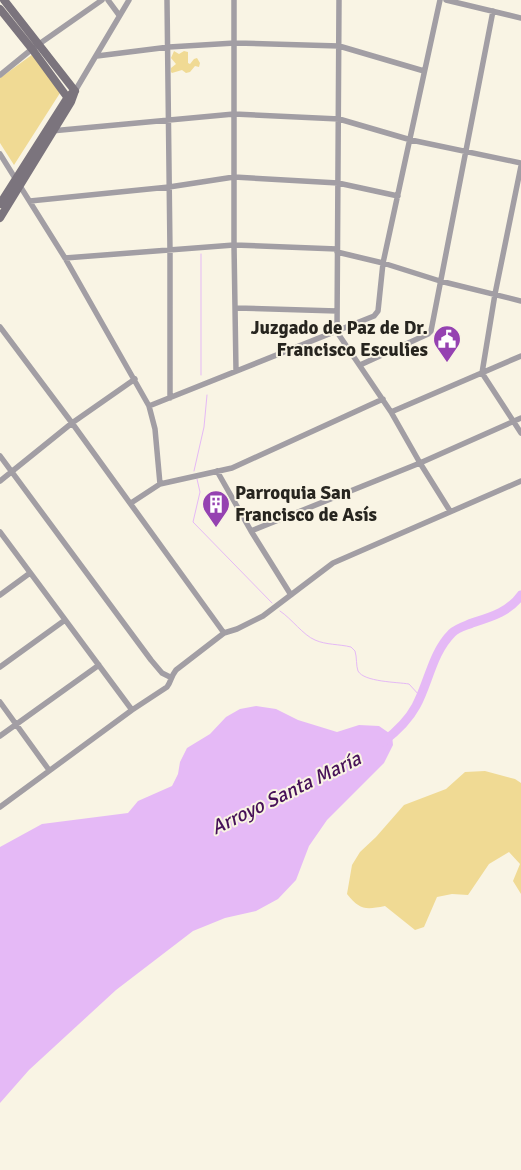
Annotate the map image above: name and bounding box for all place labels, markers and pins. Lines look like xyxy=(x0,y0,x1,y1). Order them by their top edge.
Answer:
place label: Juzgado de Paz de Dr. Francisco Esculies xyxy=(251,316,428,362)
public building icon: Juzgado de Paz de Dr. Francisco Esculies xyxy=(432,324,462,363)
place label: Parroquia San Francisco de Asís xyxy=(235,481,377,527)
building icon: Parroquia San Francisco de Asís xyxy=(201,489,231,528)

